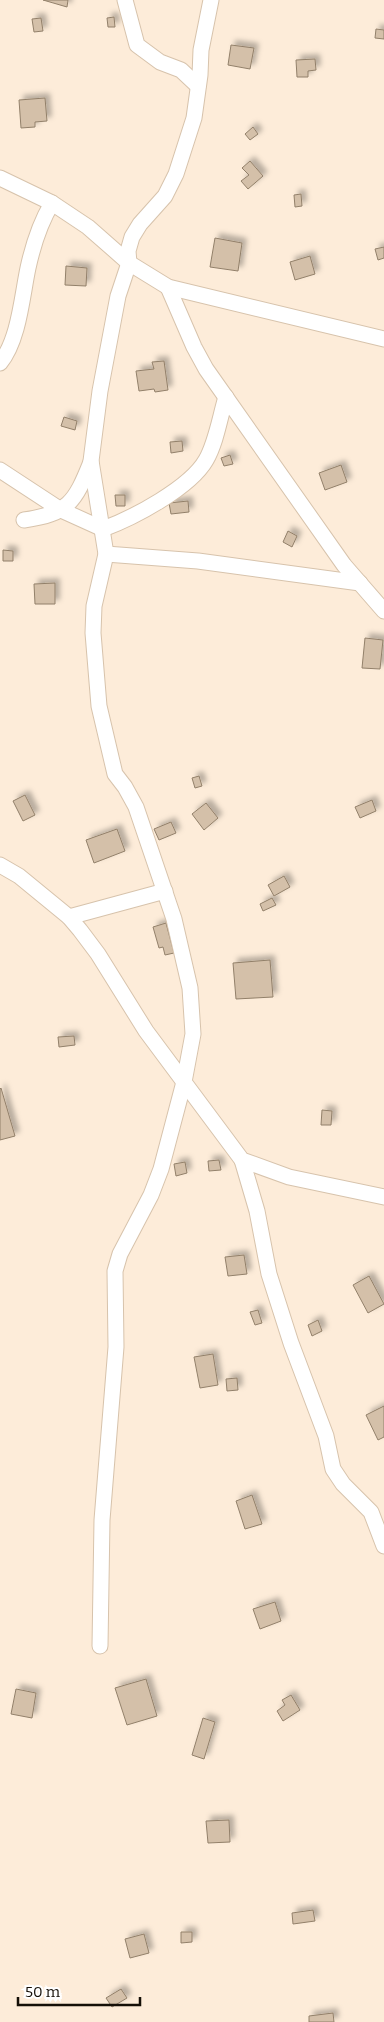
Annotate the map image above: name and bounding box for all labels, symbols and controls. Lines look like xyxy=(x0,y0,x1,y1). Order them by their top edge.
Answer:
scale bar xyxy=(18,1974,140,2006)
text: 50 m xyxy=(25,1983,61,2001)

